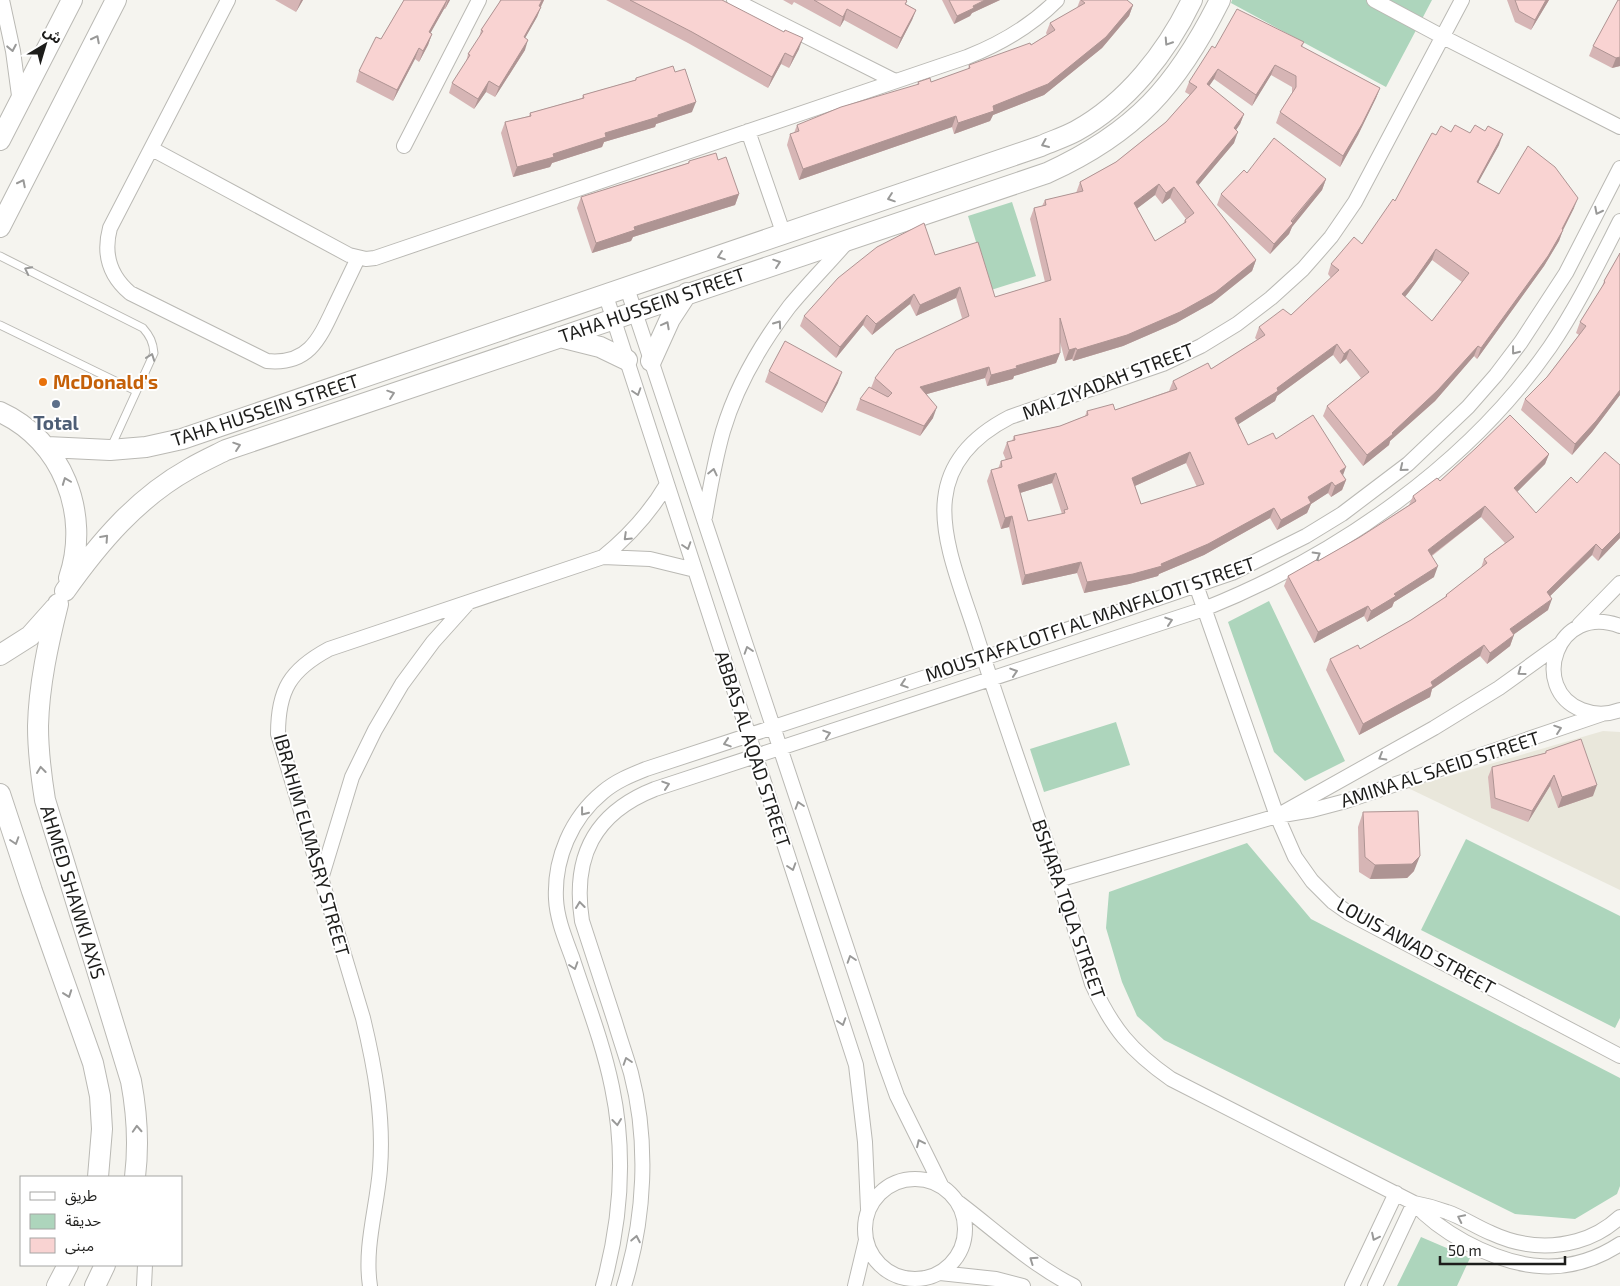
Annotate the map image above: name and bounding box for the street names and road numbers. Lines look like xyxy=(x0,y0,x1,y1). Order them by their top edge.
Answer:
street label: TAHA HUSSEIN STREET xyxy=(556,262,748,347)
street label: MAI ZIYADAH STREET xyxy=(1019,337,1197,424)
street label: TAHA HUSSEIN STREET xyxy=(168,368,361,451)
street label: MOUSTAFA LOTFI AL MANFALOTI STREET xyxy=(922,551,1258,686)
street label: ABBAS AL AQAD STREET xyxy=(711,648,796,850)
street label: AMINA AL SAEID STREET xyxy=(1337,725,1542,812)
street label: IBRAHIM ELMASRY STREET xyxy=(270,731,355,959)
street label: AHMED SHAWKI AXIS xyxy=(36,802,111,982)
street label: BSHARA TQLA STREET xyxy=(1028,816,1111,1002)
street label: LOUIS AWAD STREET xyxy=(1333,892,1500,999)

